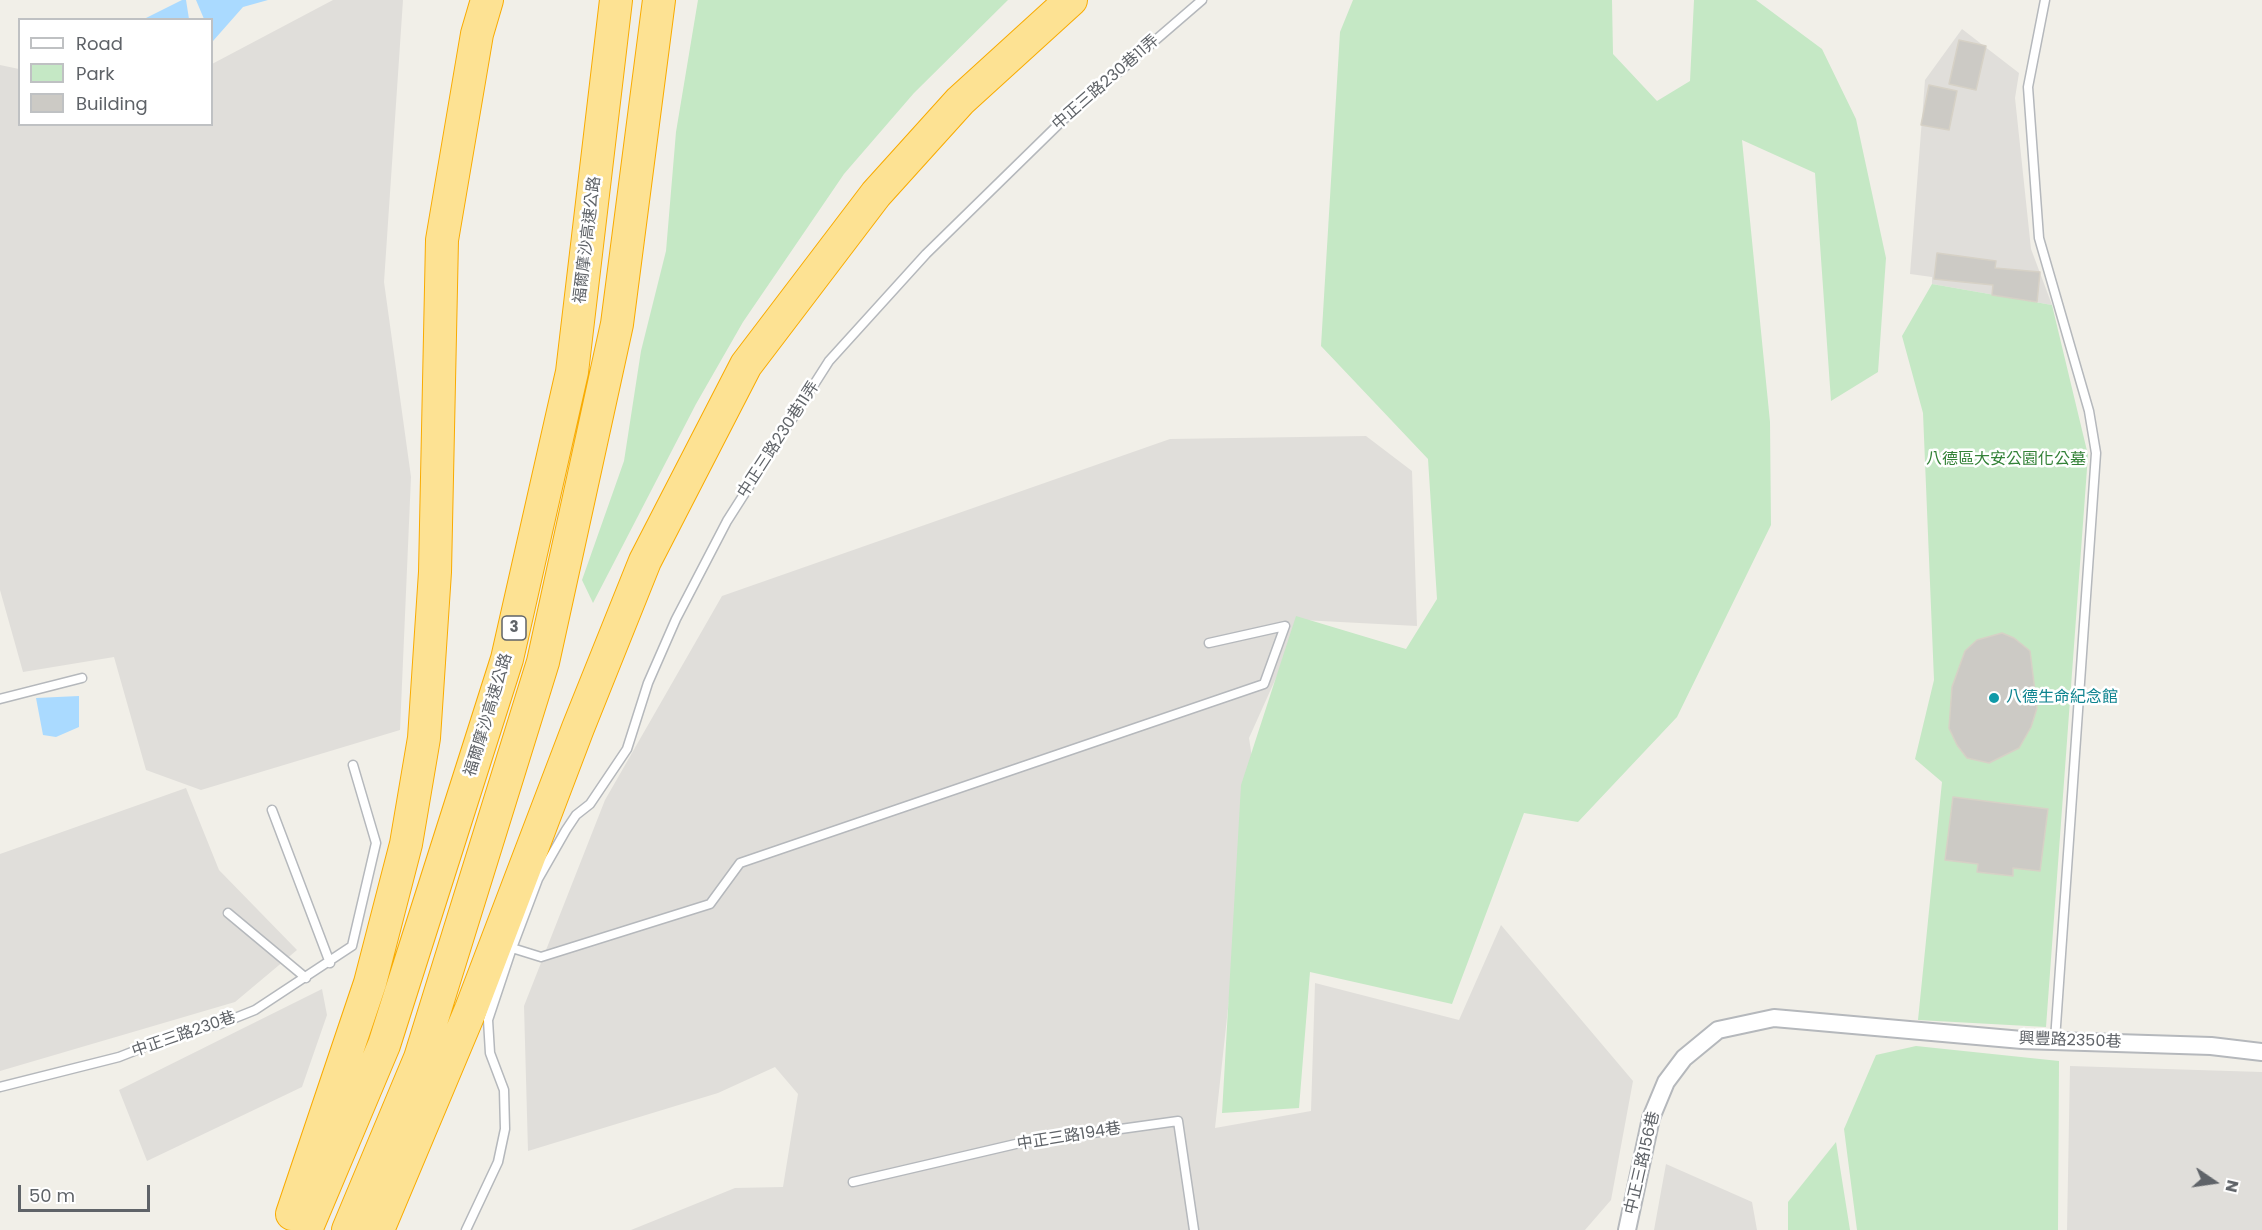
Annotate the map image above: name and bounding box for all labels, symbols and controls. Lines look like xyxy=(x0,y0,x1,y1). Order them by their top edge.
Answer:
legend xyxy=(18,18,213,126)
text: Road xyxy=(76,31,123,56)
street label: 中正三路230巷11弄 xyxy=(1049,31,1163,135)
text: Park xyxy=(76,61,115,86)
text: Building xyxy=(76,91,148,116)
street label: 福爾摩沙高速公路 xyxy=(571,175,605,305)
street label: 中正三路230巷11弄 xyxy=(734,378,824,502)
park label: 八德區大安公園化公墓 xyxy=(1926,450,2086,470)
road number: 3 xyxy=(502,616,526,640)
street label: 福爾摩沙高速公路 xyxy=(461,651,517,779)
place label: 八德生命紀念館 xyxy=(2006,688,2118,708)
marker: 八德生命紀念館 xyxy=(1987,691,2001,705)
street label: 中正三路230巷 xyxy=(129,1008,239,1062)
street label: 興豐路2350巷 xyxy=(2018,1030,2122,1052)
street label: 中正三路156巷 xyxy=(1622,1110,1664,1216)
street label: 中正三路194巷 xyxy=(1016,1119,1122,1155)
north arrow xyxy=(2184,1152,2244,1212)
scale bar xyxy=(21,1173,153,1211)
text: N xyxy=(2219,1178,2245,1195)
text: 50 m xyxy=(29,1183,75,1208)

